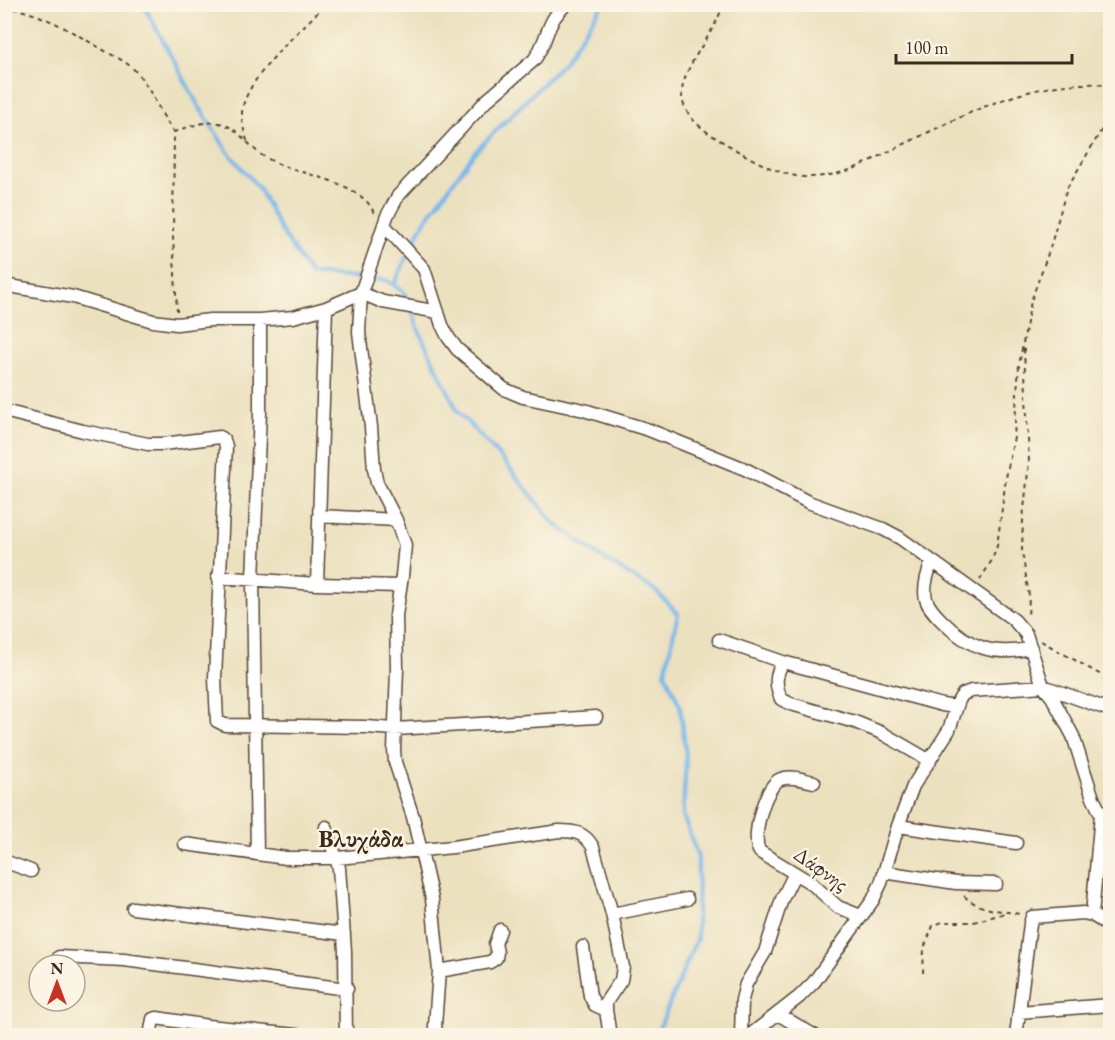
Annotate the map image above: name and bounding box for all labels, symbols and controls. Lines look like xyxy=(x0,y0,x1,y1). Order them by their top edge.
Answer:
scale bar xyxy=(896,27,1072,65)
text: 100 m xyxy=(905,36,949,59)
district label: Βλυχάδα xyxy=(318,823,404,854)
street label: Δάφνης xyxy=(789,840,854,897)
north arrow xyxy=(27,953,87,1013)
text: N xyxy=(51,958,64,979)

